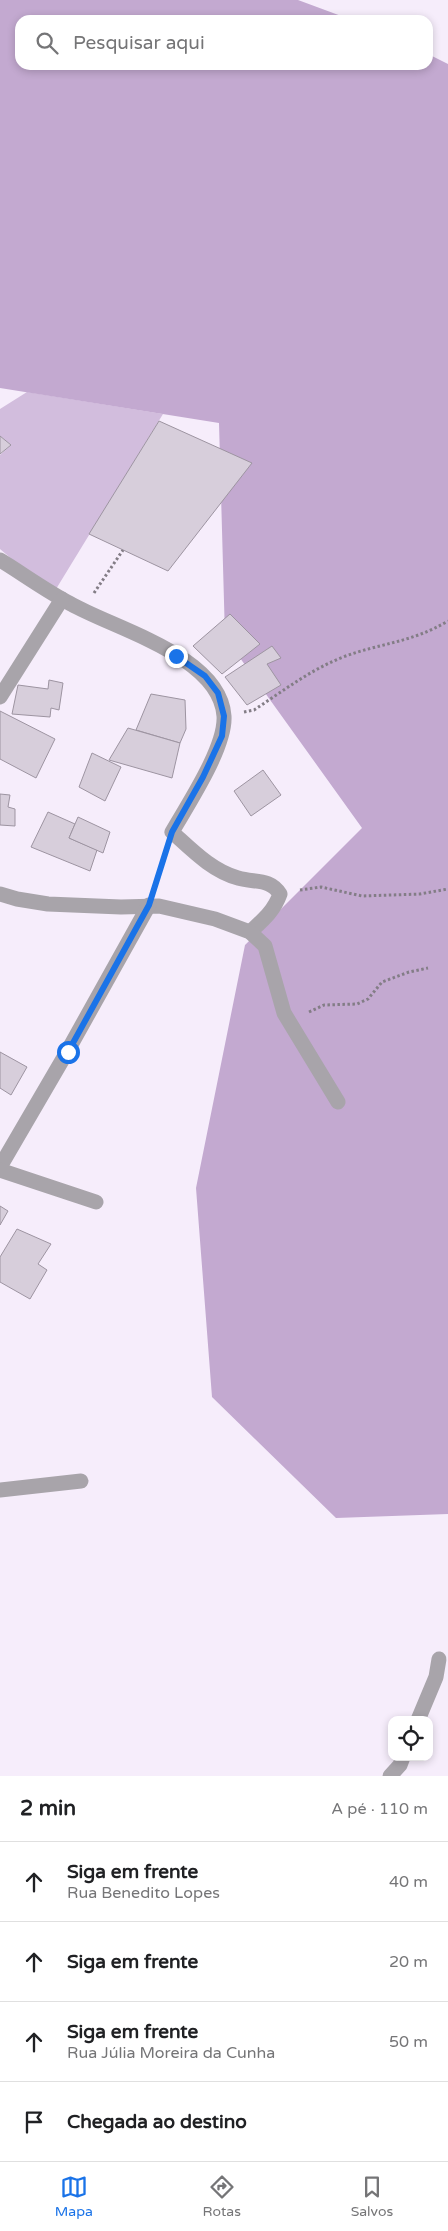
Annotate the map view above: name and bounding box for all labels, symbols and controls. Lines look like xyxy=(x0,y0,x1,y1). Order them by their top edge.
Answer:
search box xyxy=(15,15,433,70)
icon: search xyxy=(33,29,61,57)
text: Pesquisar aqui xyxy=(73,32,205,54)
route end xyxy=(165,645,188,668)
route start xyxy=(57,1041,80,1064)
map controls xyxy=(388,1716,433,1761)
button: locate xyxy=(388,1716,433,1761)
text: 2 min xyxy=(20,1796,76,1821)
text: A pé · 110 m xyxy=(331,1799,428,1819)
text: Siga em frente xyxy=(67,1861,198,1883)
icon: ahead xyxy=(20,1868,48,1896)
text: 40 m xyxy=(389,1872,428,1892)
text: Rua Benedito Lopes xyxy=(67,1883,220,1903)
icon: ahead xyxy=(20,1948,48,1976)
text: Siga em frente xyxy=(67,1951,198,1973)
text: 20 m xyxy=(389,1952,428,1972)
text: Siga em frente xyxy=(67,2021,198,2043)
icon: ahead xyxy=(20,2028,48,2056)
text: 50 m xyxy=(389,2032,428,2052)
text: Rua Júlia Moreira da Cunha xyxy=(67,2043,275,2063)
icon: arrive xyxy=(20,2108,48,2136)
text: Chegada ao destino xyxy=(67,2111,247,2133)
tab: Mapa xyxy=(55,2173,93,2220)
tab: Rotas xyxy=(203,2173,241,2220)
tab: Salvos xyxy=(351,2173,393,2220)

